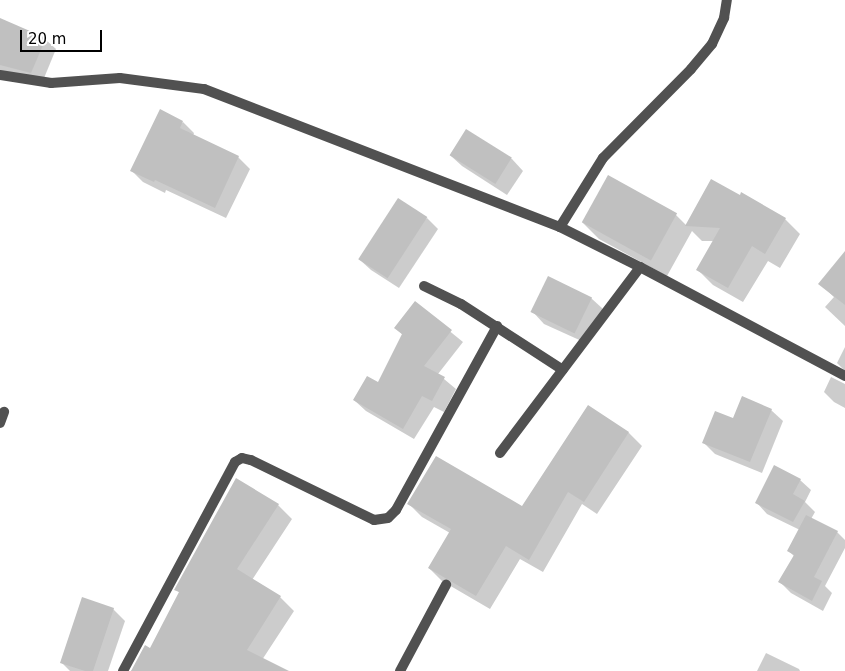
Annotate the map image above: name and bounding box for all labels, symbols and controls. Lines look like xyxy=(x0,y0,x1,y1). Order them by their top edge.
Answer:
scale bar xyxy=(22,20,105,52)
text: 20 m xyxy=(28,30,66,48)

